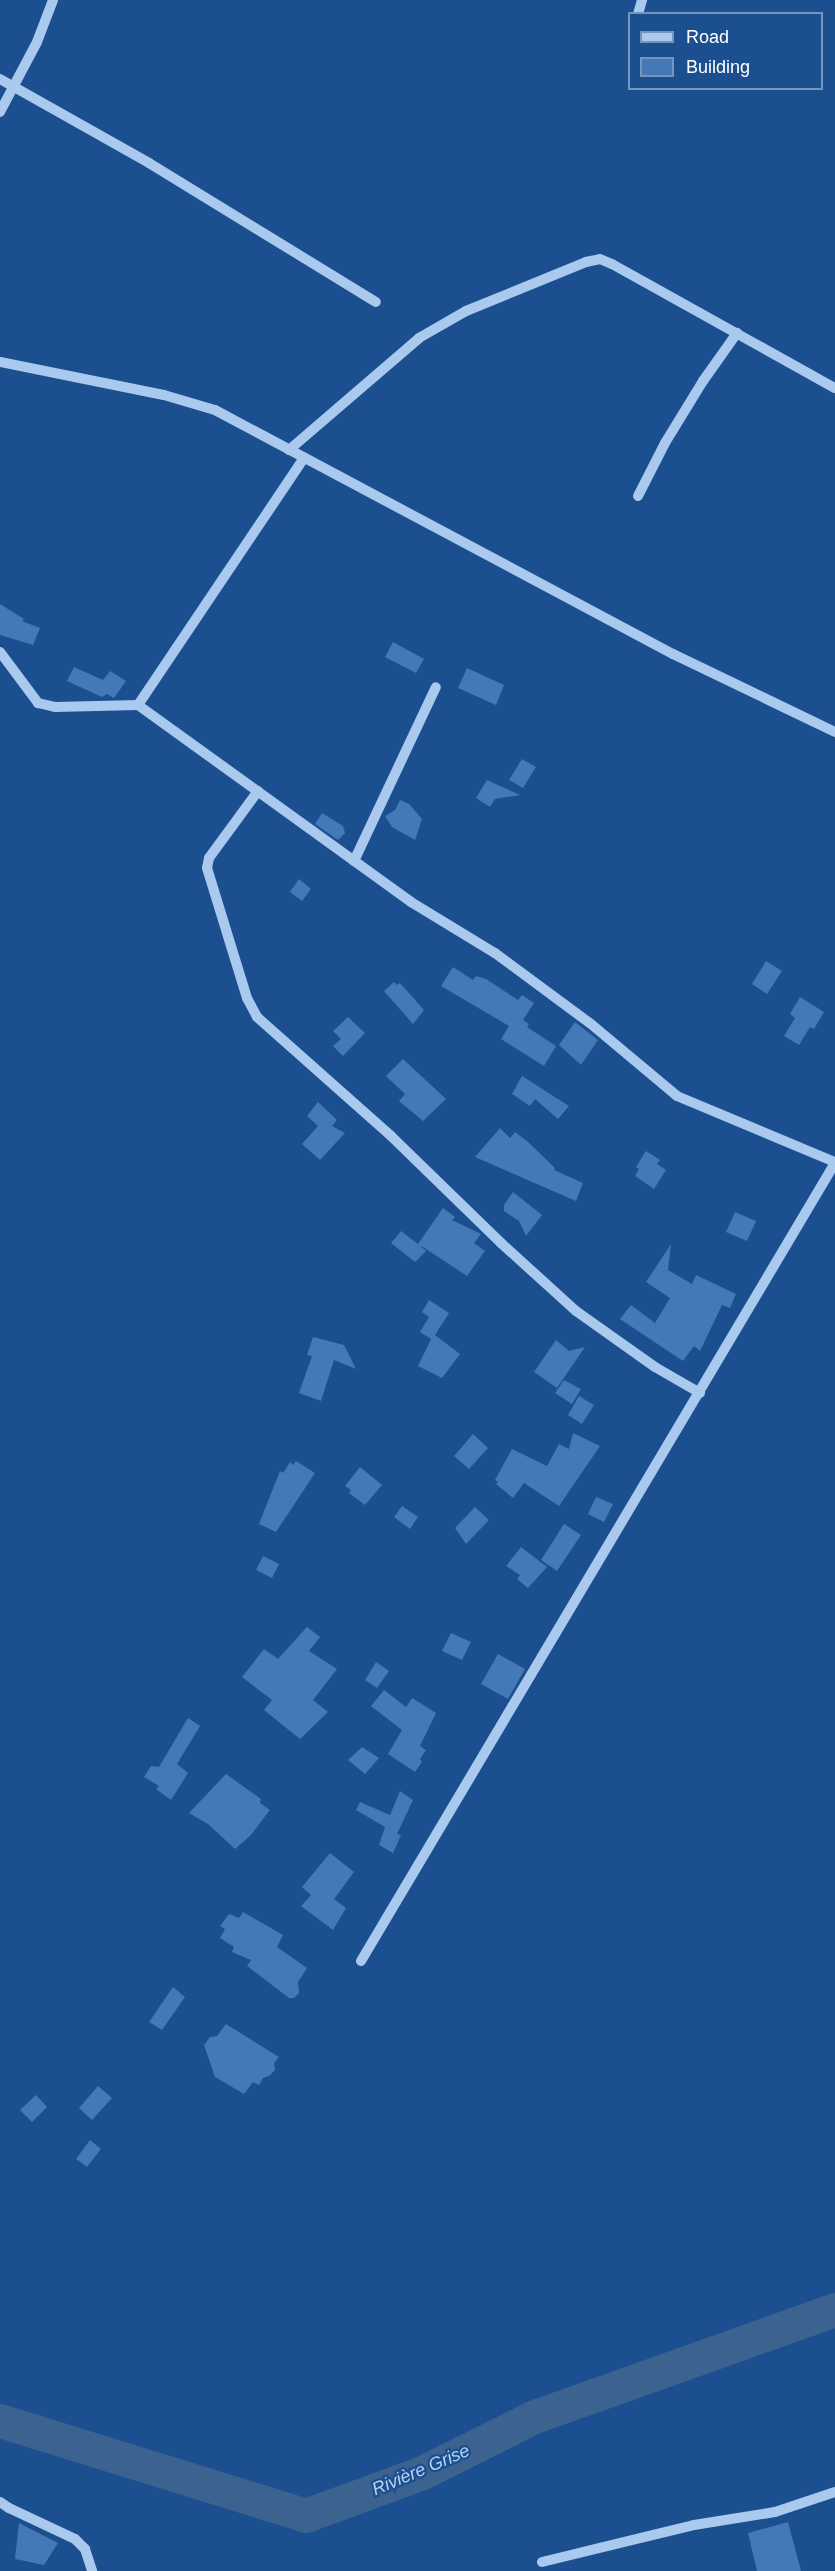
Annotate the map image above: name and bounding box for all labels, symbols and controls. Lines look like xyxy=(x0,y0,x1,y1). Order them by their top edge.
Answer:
legend xyxy=(628,12,823,90)
text: Road xyxy=(686,27,729,47)
text: Building xyxy=(686,57,750,77)
water label: Rivière Grise xyxy=(369,2440,473,2500)

